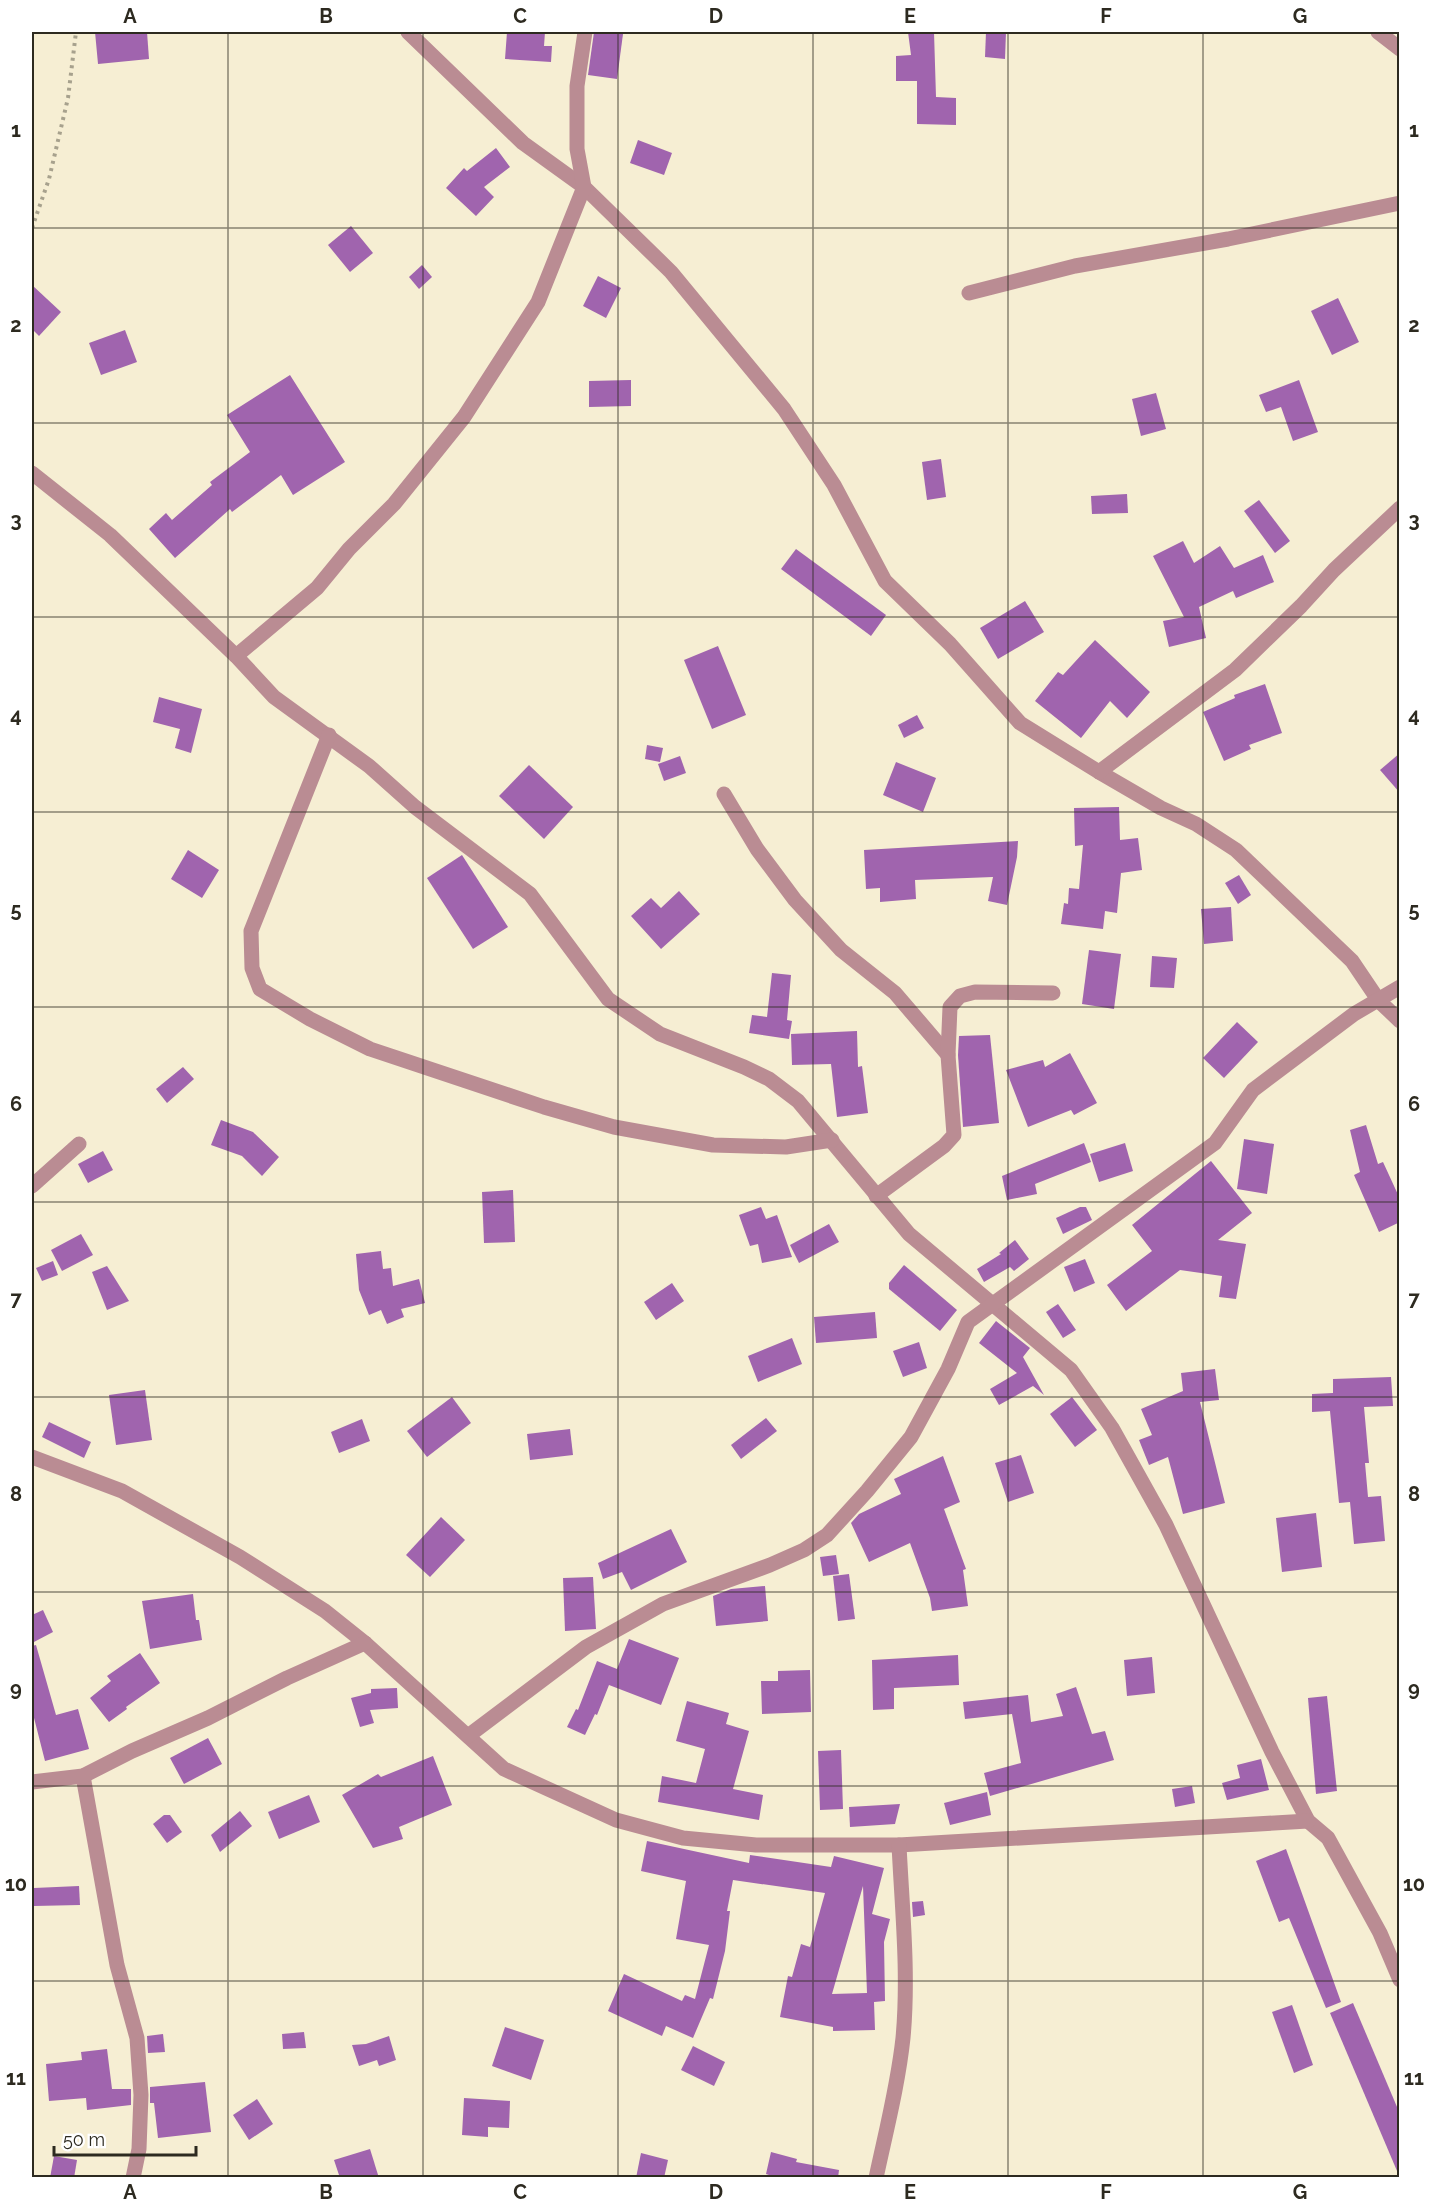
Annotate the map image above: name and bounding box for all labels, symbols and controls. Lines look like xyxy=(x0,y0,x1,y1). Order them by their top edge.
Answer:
text: A xyxy=(123,4,137,28)
text: B xyxy=(319,4,333,28)
text: C xyxy=(513,4,527,28)
text: D xyxy=(709,4,723,28)
text: E xyxy=(904,4,916,28)
text: F xyxy=(1100,4,1112,28)
text: G xyxy=(1293,4,1307,28)
text: 1 xyxy=(11,118,21,142)
text: 1 xyxy=(1409,118,1419,142)
text: 2 xyxy=(10,313,22,337)
text: 2 xyxy=(1408,313,1420,337)
text: 3 xyxy=(10,508,22,532)
text: 3 xyxy=(1408,508,1420,532)
text: 4 xyxy=(10,703,22,727)
text: 4 xyxy=(1408,703,1420,727)
text: 5 xyxy=(10,898,22,922)
text: 5 xyxy=(1408,898,1420,922)
text: 6 xyxy=(10,1092,22,1116)
text: 6 xyxy=(1408,1092,1420,1116)
text: 7 xyxy=(10,1287,22,1311)
text: 7 xyxy=(1408,1287,1420,1311)
text: 8 xyxy=(10,1482,22,1506)
text: 8 xyxy=(1408,1482,1420,1506)
text: 9 xyxy=(10,1677,22,1701)
text: 9 xyxy=(1408,1677,1420,1701)
text: 10 xyxy=(5,1872,27,1896)
text: 10 xyxy=(1403,1872,1425,1896)
text: 11 xyxy=(6,2066,26,2090)
text: 11 xyxy=(1404,2066,1424,2090)
scale bar xyxy=(54,2119,196,2157)
text: 50 m xyxy=(63,2129,105,2150)
text: A xyxy=(123,2180,137,2204)
text: B xyxy=(319,2180,333,2204)
text: C xyxy=(513,2180,527,2204)
text: D xyxy=(709,2180,723,2204)
text: E xyxy=(904,2180,916,2204)
text: F xyxy=(1100,2180,1112,2204)
text: G xyxy=(1293,2180,1307,2204)

